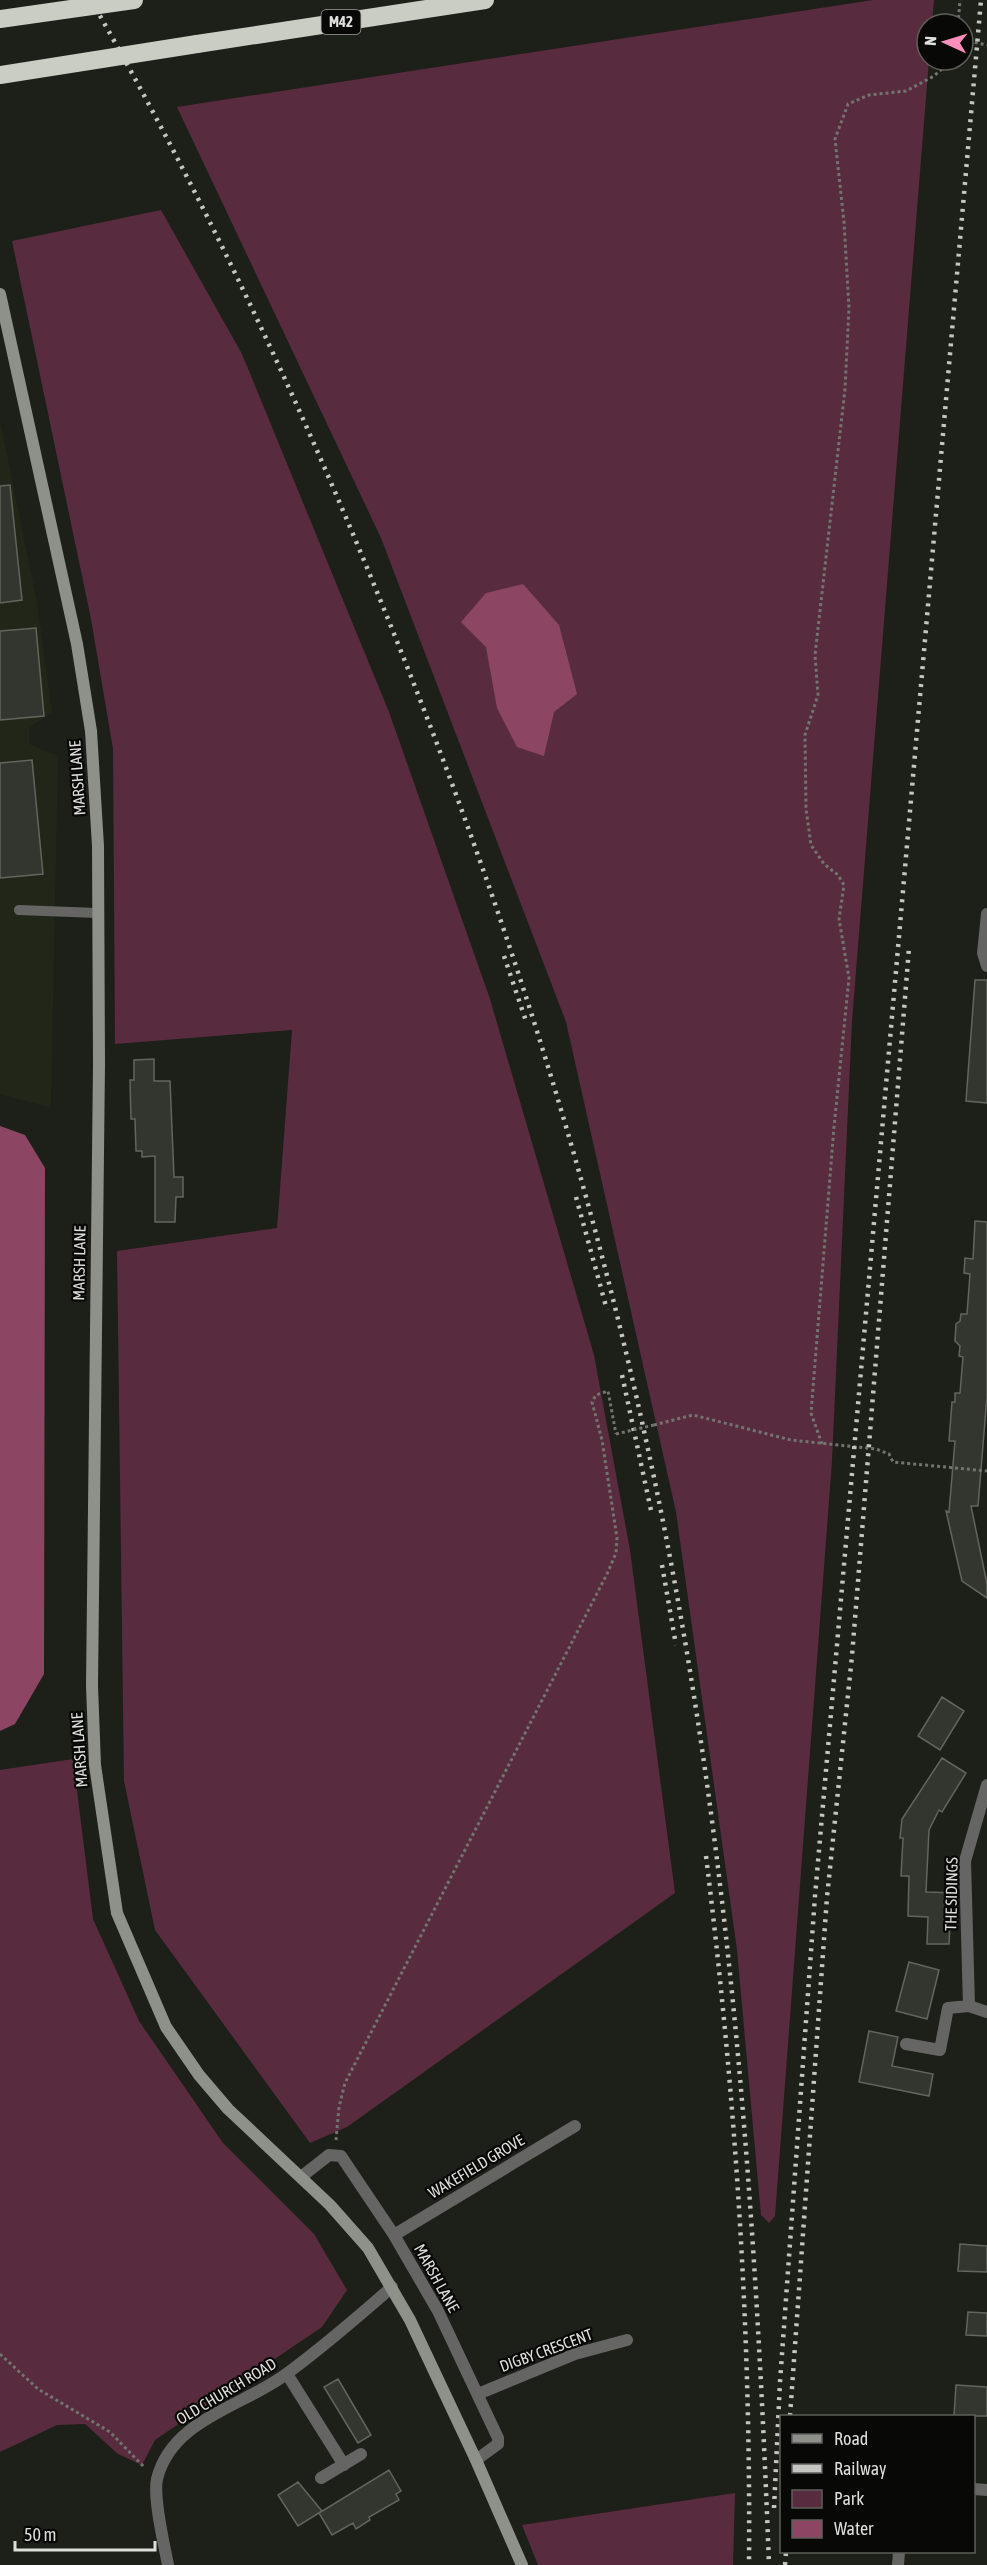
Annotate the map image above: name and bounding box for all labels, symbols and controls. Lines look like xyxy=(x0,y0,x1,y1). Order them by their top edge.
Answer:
road number: M42 xyxy=(322,10,360,34)
north arrow xyxy=(915,12,975,72)
text: N xyxy=(921,36,939,46)
street label: MARSH LANE xyxy=(65,740,89,816)
street label: MARSH LANE xyxy=(69,1225,89,1301)
street label: MARSH LANE xyxy=(67,1712,91,1788)
street label: THE SIDINGS xyxy=(941,1857,961,1931)
street label: WAKEFIELD GROVE xyxy=(425,2130,527,2202)
street label: MARSH LANE xyxy=(411,2241,463,2315)
street label: DIGBY CRESCENT xyxy=(497,2325,595,2375)
street label: OLD CHURCH ROAD xyxy=(173,2354,279,2428)
legend xyxy=(780,2415,975,2553)
text: Road xyxy=(834,2428,868,2449)
text: Railway xyxy=(834,2458,886,2479)
text: Park xyxy=(834,2488,864,2509)
scale bar xyxy=(15,2514,154,2552)
text: Water xyxy=(834,2518,874,2539)
text: 50 m xyxy=(24,2524,56,2545)

